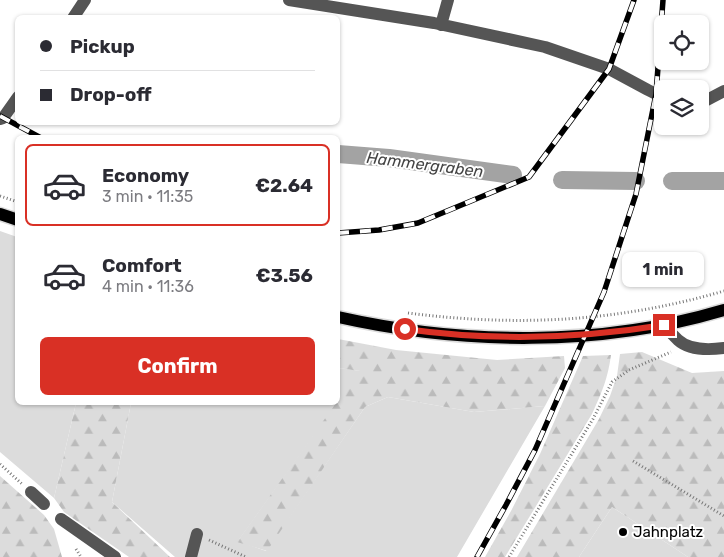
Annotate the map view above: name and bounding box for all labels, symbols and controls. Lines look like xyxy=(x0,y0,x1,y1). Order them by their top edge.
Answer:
map controls xyxy=(654,15,709,135)
button: locate xyxy=(654,15,709,70)
text: Pickup xyxy=(70,35,135,58)
button: layers xyxy=(654,80,709,135)
text: Drop-off xyxy=(70,83,152,106)
water label: Hammergraben xyxy=(366,148,484,181)
icon: car xyxy=(42,163,87,208)
text: Economy xyxy=(102,164,189,187)
text: €2.64 xyxy=(255,174,313,197)
text: 3 min · 11:35 xyxy=(102,187,193,206)
callout: 1 min xyxy=(623,252,705,288)
icon: car xyxy=(42,253,87,298)
text: Comfort xyxy=(102,254,182,277)
text: 1 min xyxy=(643,260,683,279)
text: €3.56 xyxy=(256,264,313,287)
text: 4 min · 11:36 xyxy=(102,277,194,296)
route end xyxy=(653,314,675,336)
route start xyxy=(394,318,416,340)
button: Confirm xyxy=(40,337,315,395)
place label: Jahnplatz xyxy=(633,523,704,541)
marker: Jahnplatz xyxy=(617,526,629,538)

